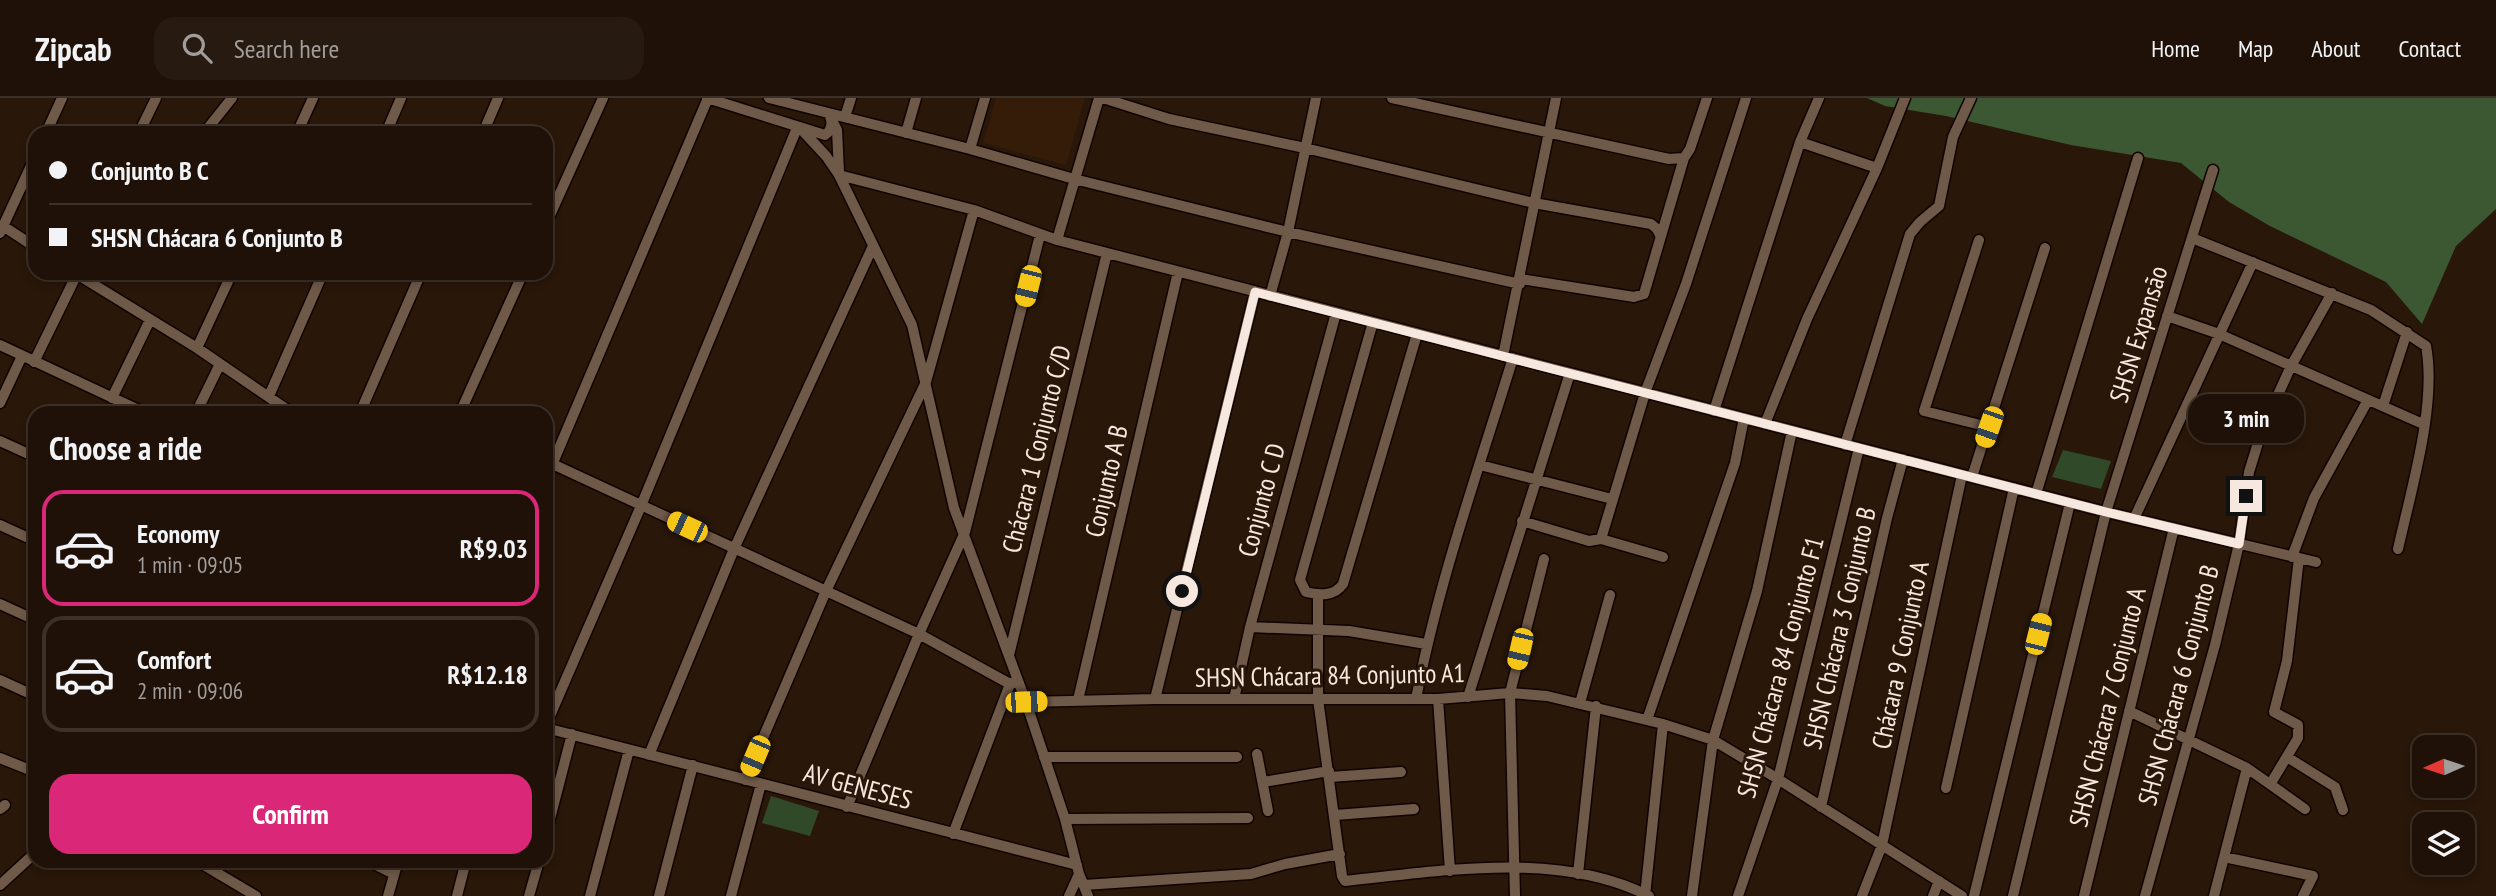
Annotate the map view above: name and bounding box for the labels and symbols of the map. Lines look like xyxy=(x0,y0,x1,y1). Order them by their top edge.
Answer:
street label: SHSN Expansão xyxy=(2102,262,2174,406)
car xyxy=(1013,263,1044,309)
street label: Chácara 1 Conjunto C/D xyxy=(994,342,1078,556)
callout: 3 min xyxy=(2188,394,2304,444)
car xyxy=(1973,404,2006,450)
street label: Conjunto A B xyxy=(1077,422,1135,540)
street label: Conjunto C D xyxy=(1230,440,1292,560)
route end xyxy=(2230,480,2262,512)
street label: SHSN Chácara 3 Conjunto B xyxy=(1795,504,1883,752)
car xyxy=(664,509,711,545)
street label: SHSN Chácara 84 Conjunto F1 xyxy=(1729,533,1831,801)
street label: Chácara 9 Conjunto A xyxy=(1864,557,1936,752)
street label: SHSN Chácara 6 Conjunto B xyxy=(2130,561,2226,809)
route start xyxy=(1166,575,1198,607)
street label: SHSN Chácara 7 Conjunto A xyxy=(2061,583,2153,830)
car xyxy=(2023,611,2054,657)
car xyxy=(1506,626,1535,672)
street label: SHSN Chácara 84 Conjunto A1 xyxy=(1195,656,1465,694)
car xyxy=(1005,691,1048,713)
car xyxy=(738,733,773,779)
north arrow xyxy=(2412,735,2474,798)
street label: AV GENESES xyxy=(800,756,916,816)

